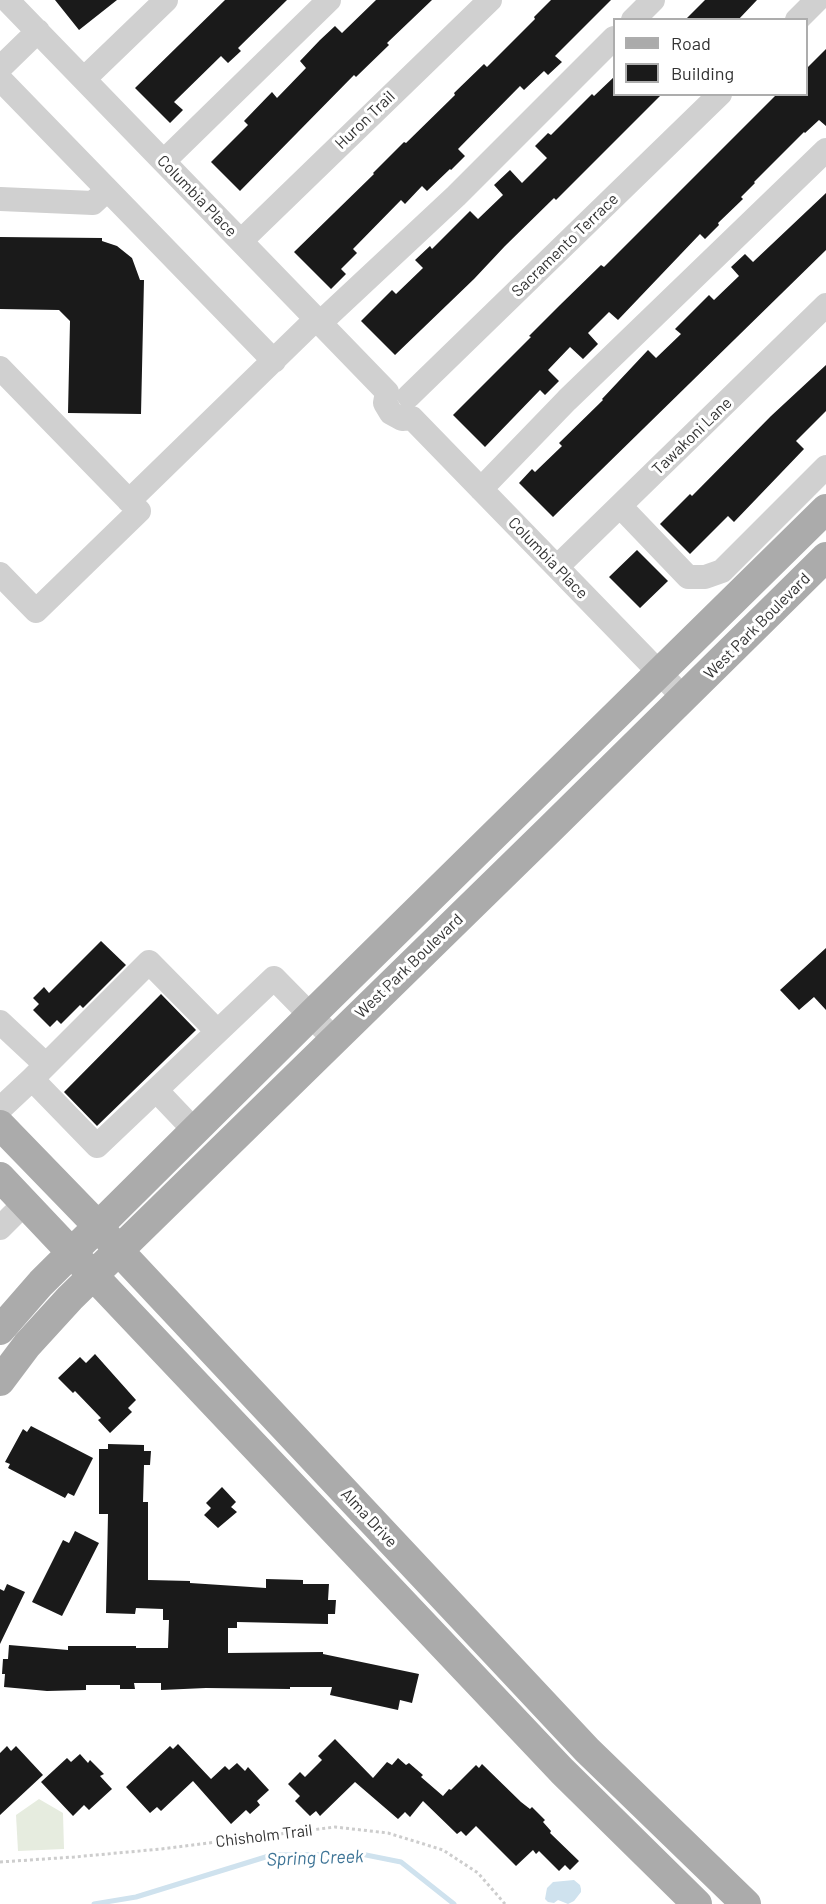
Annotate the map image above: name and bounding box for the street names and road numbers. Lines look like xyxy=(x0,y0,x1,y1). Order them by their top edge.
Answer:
street label: Huron Trail xyxy=(331,87,399,153)
street label: Columbia Place xyxy=(153,151,241,241)
street label: Sacramento Terrace xyxy=(508,189,622,301)
street label: Tawakoni Lane xyxy=(648,393,736,479)
street label: Columbia Place xyxy=(504,513,592,603)
street label: West Park Boulevard xyxy=(700,569,814,683)
street label: West Park Boulevard xyxy=(351,910,467,1022)
street label: Alma Drive xyxy=(337,1485,401,1551)
street label: Chisholm Trail xyxy=(214,1821,314,1851)

